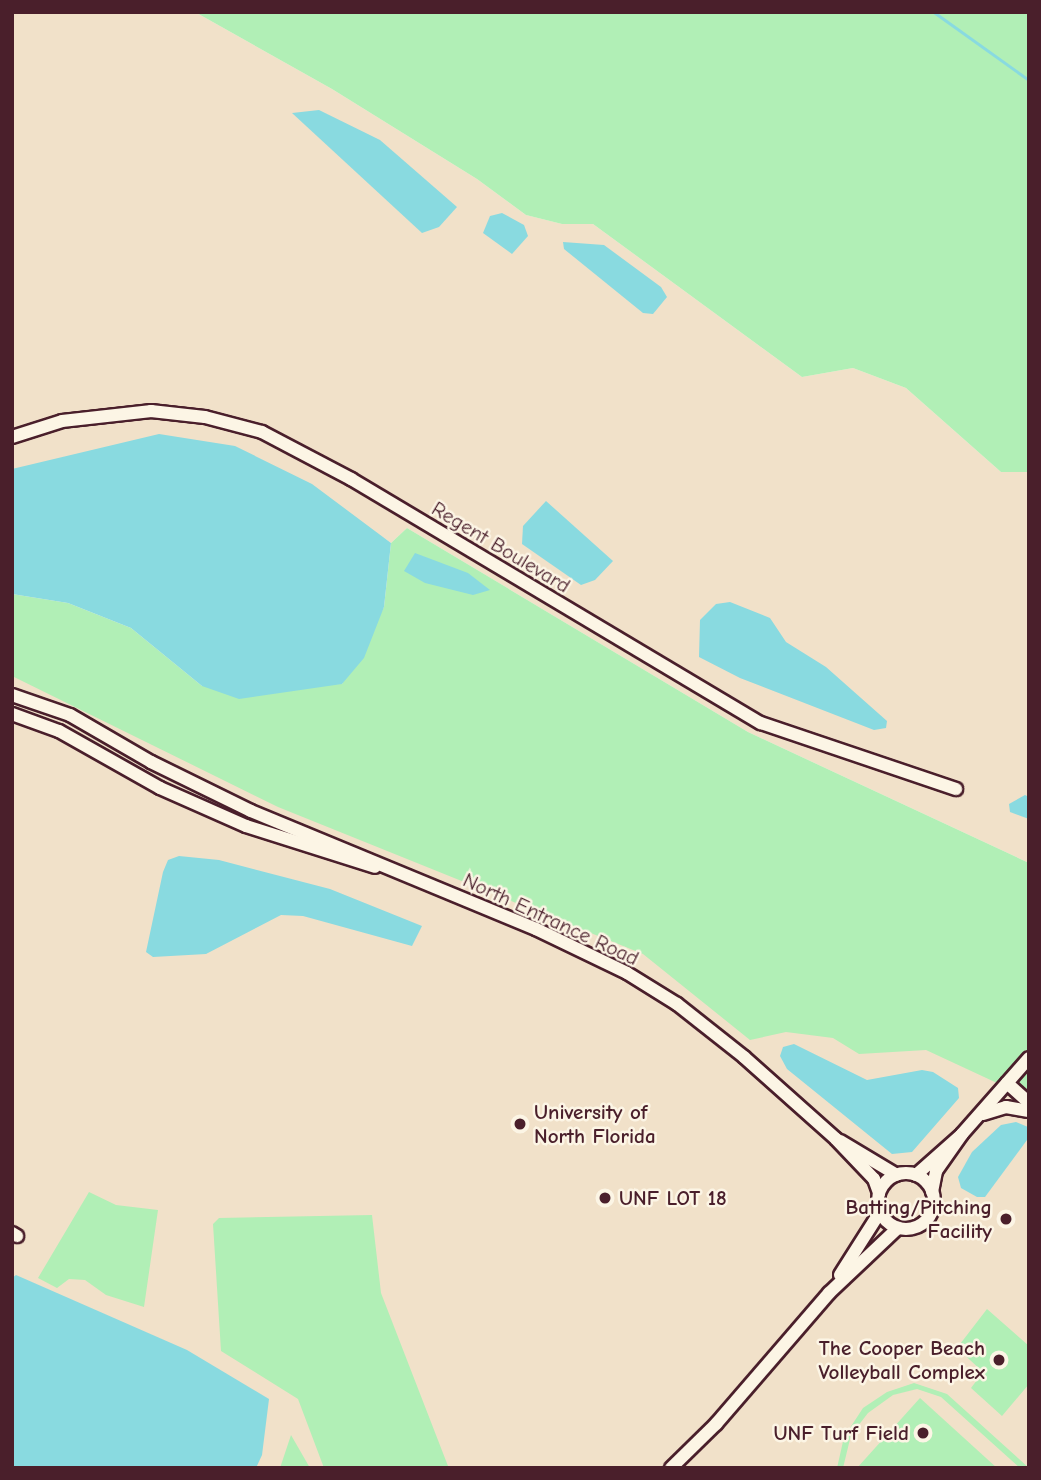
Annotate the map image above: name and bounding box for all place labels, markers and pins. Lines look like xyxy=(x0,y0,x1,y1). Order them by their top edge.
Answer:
place label: University of North Florida xyxy=(534,1099,656,1149)
marker: University of North Florida xyxy=(512,1116,528,1132)
place label: UNF LOT 18 xyxy=(619,1185,727,1211)
marker: UNF LOT 18 xyxy=(597,1190,613,1206)
place label: Batting/Pitching Facility xyxy=(845,1194,992,1244)
marker: Batting/Pitching Facility xyxy=(998,1211,1014,1227)
place label: The Cooper Beach Volleyball Complex xyxy=(818,1335,985,1385)
marker: The Cooper Beach Volleyball Complex xyxy=(991,1352,1007,1368)
place label: UNF Turf Field xyxy=(773,1420,909,1446)
marker: UNF Turf Field xyxy=(915,1425,931,1441)

